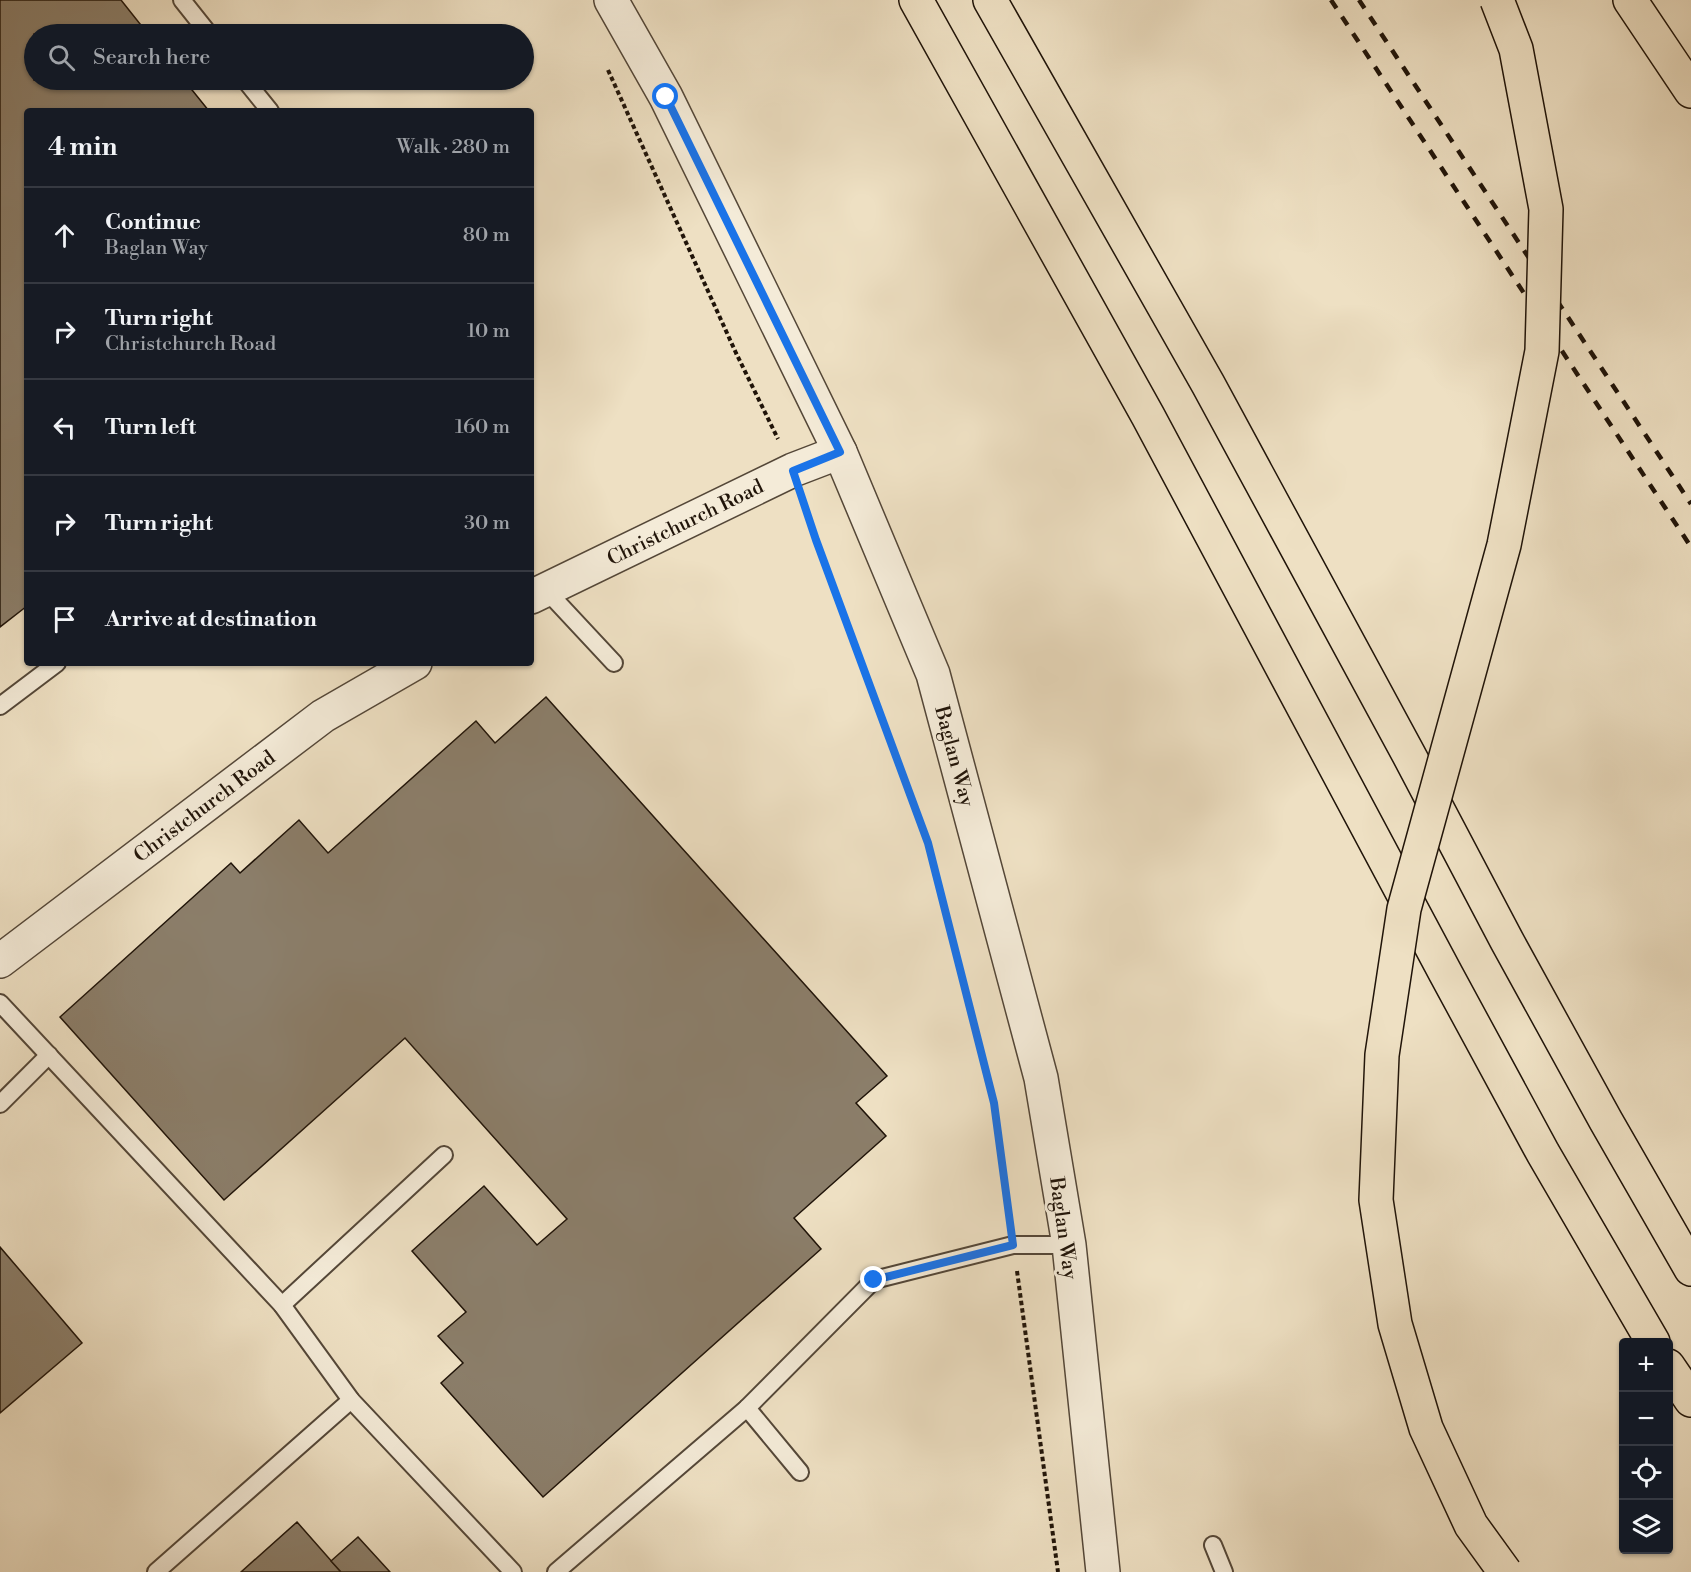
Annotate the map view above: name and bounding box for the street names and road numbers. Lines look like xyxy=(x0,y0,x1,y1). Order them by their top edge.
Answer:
street label: Christchurch Road xyxy=(603,474,769,572)
street label: Baglan Way xyxy=(928,702,979,810)
street label: Christchurch Road xyxy=(129,745,281,869)
street label: Baglan Way xyxy=(1043,1174,1082,1281)

